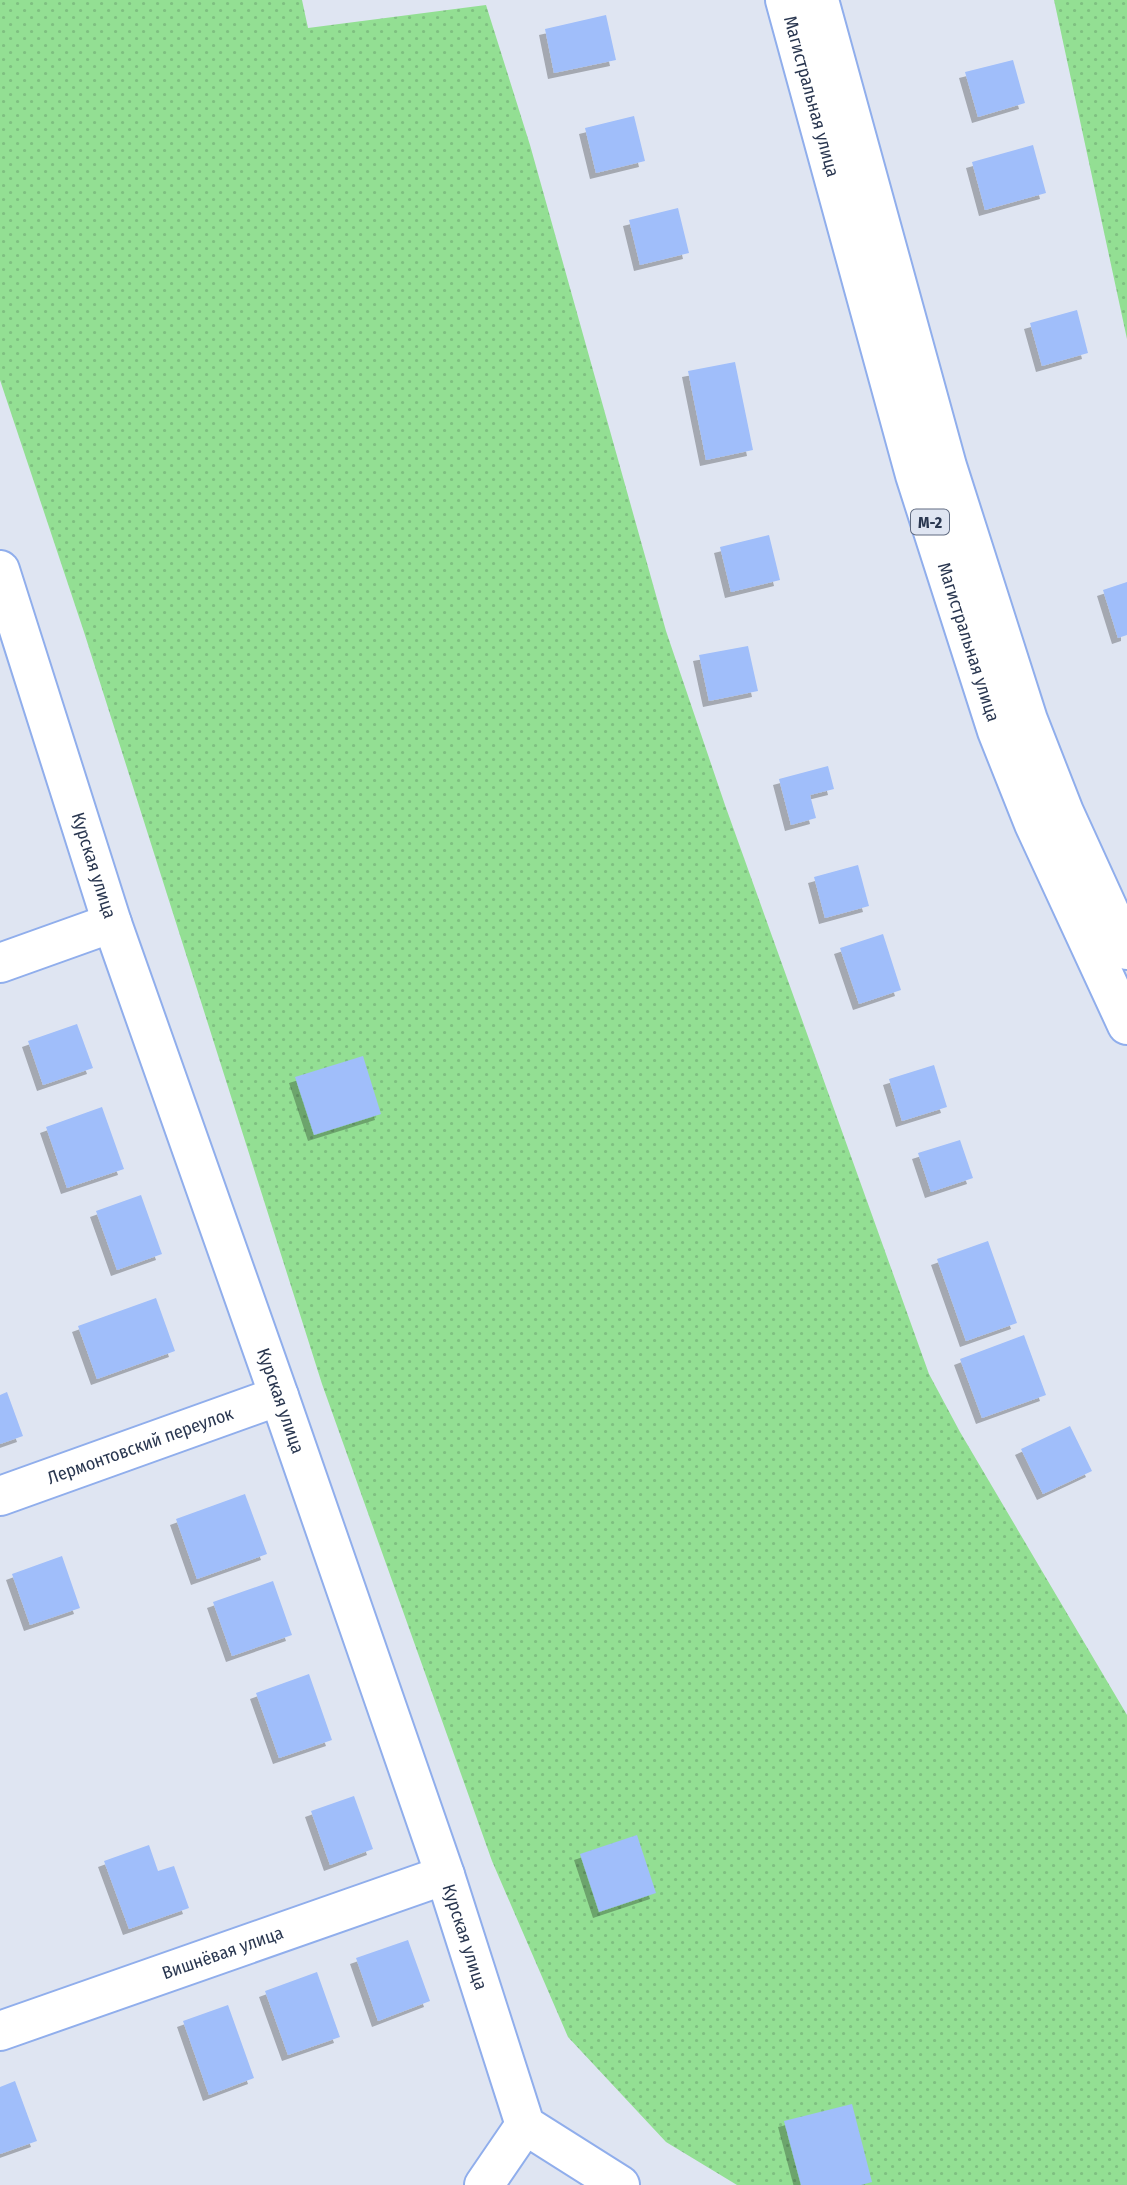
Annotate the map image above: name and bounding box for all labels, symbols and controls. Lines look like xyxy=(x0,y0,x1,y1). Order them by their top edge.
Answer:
street label: Магистральная улица xyxy=(779,14,844,180)
road number: М-2 xyxy=(911,509,949,534)
street label: Магистральная улица xyxy=(933,560,1004,725)
street label: Курская улица xyxy=(67,810,121,921)
street label: Курская улица xyxy=(252,1345,309,1457)
street label: Лермонтовский переулок xyxy=(44,1402,237,1489)
street label: Курская улица xyxy=(438,1881,492,1993)
street label: Вишнёвая улица xyxy=(159,1921,286,1984)

